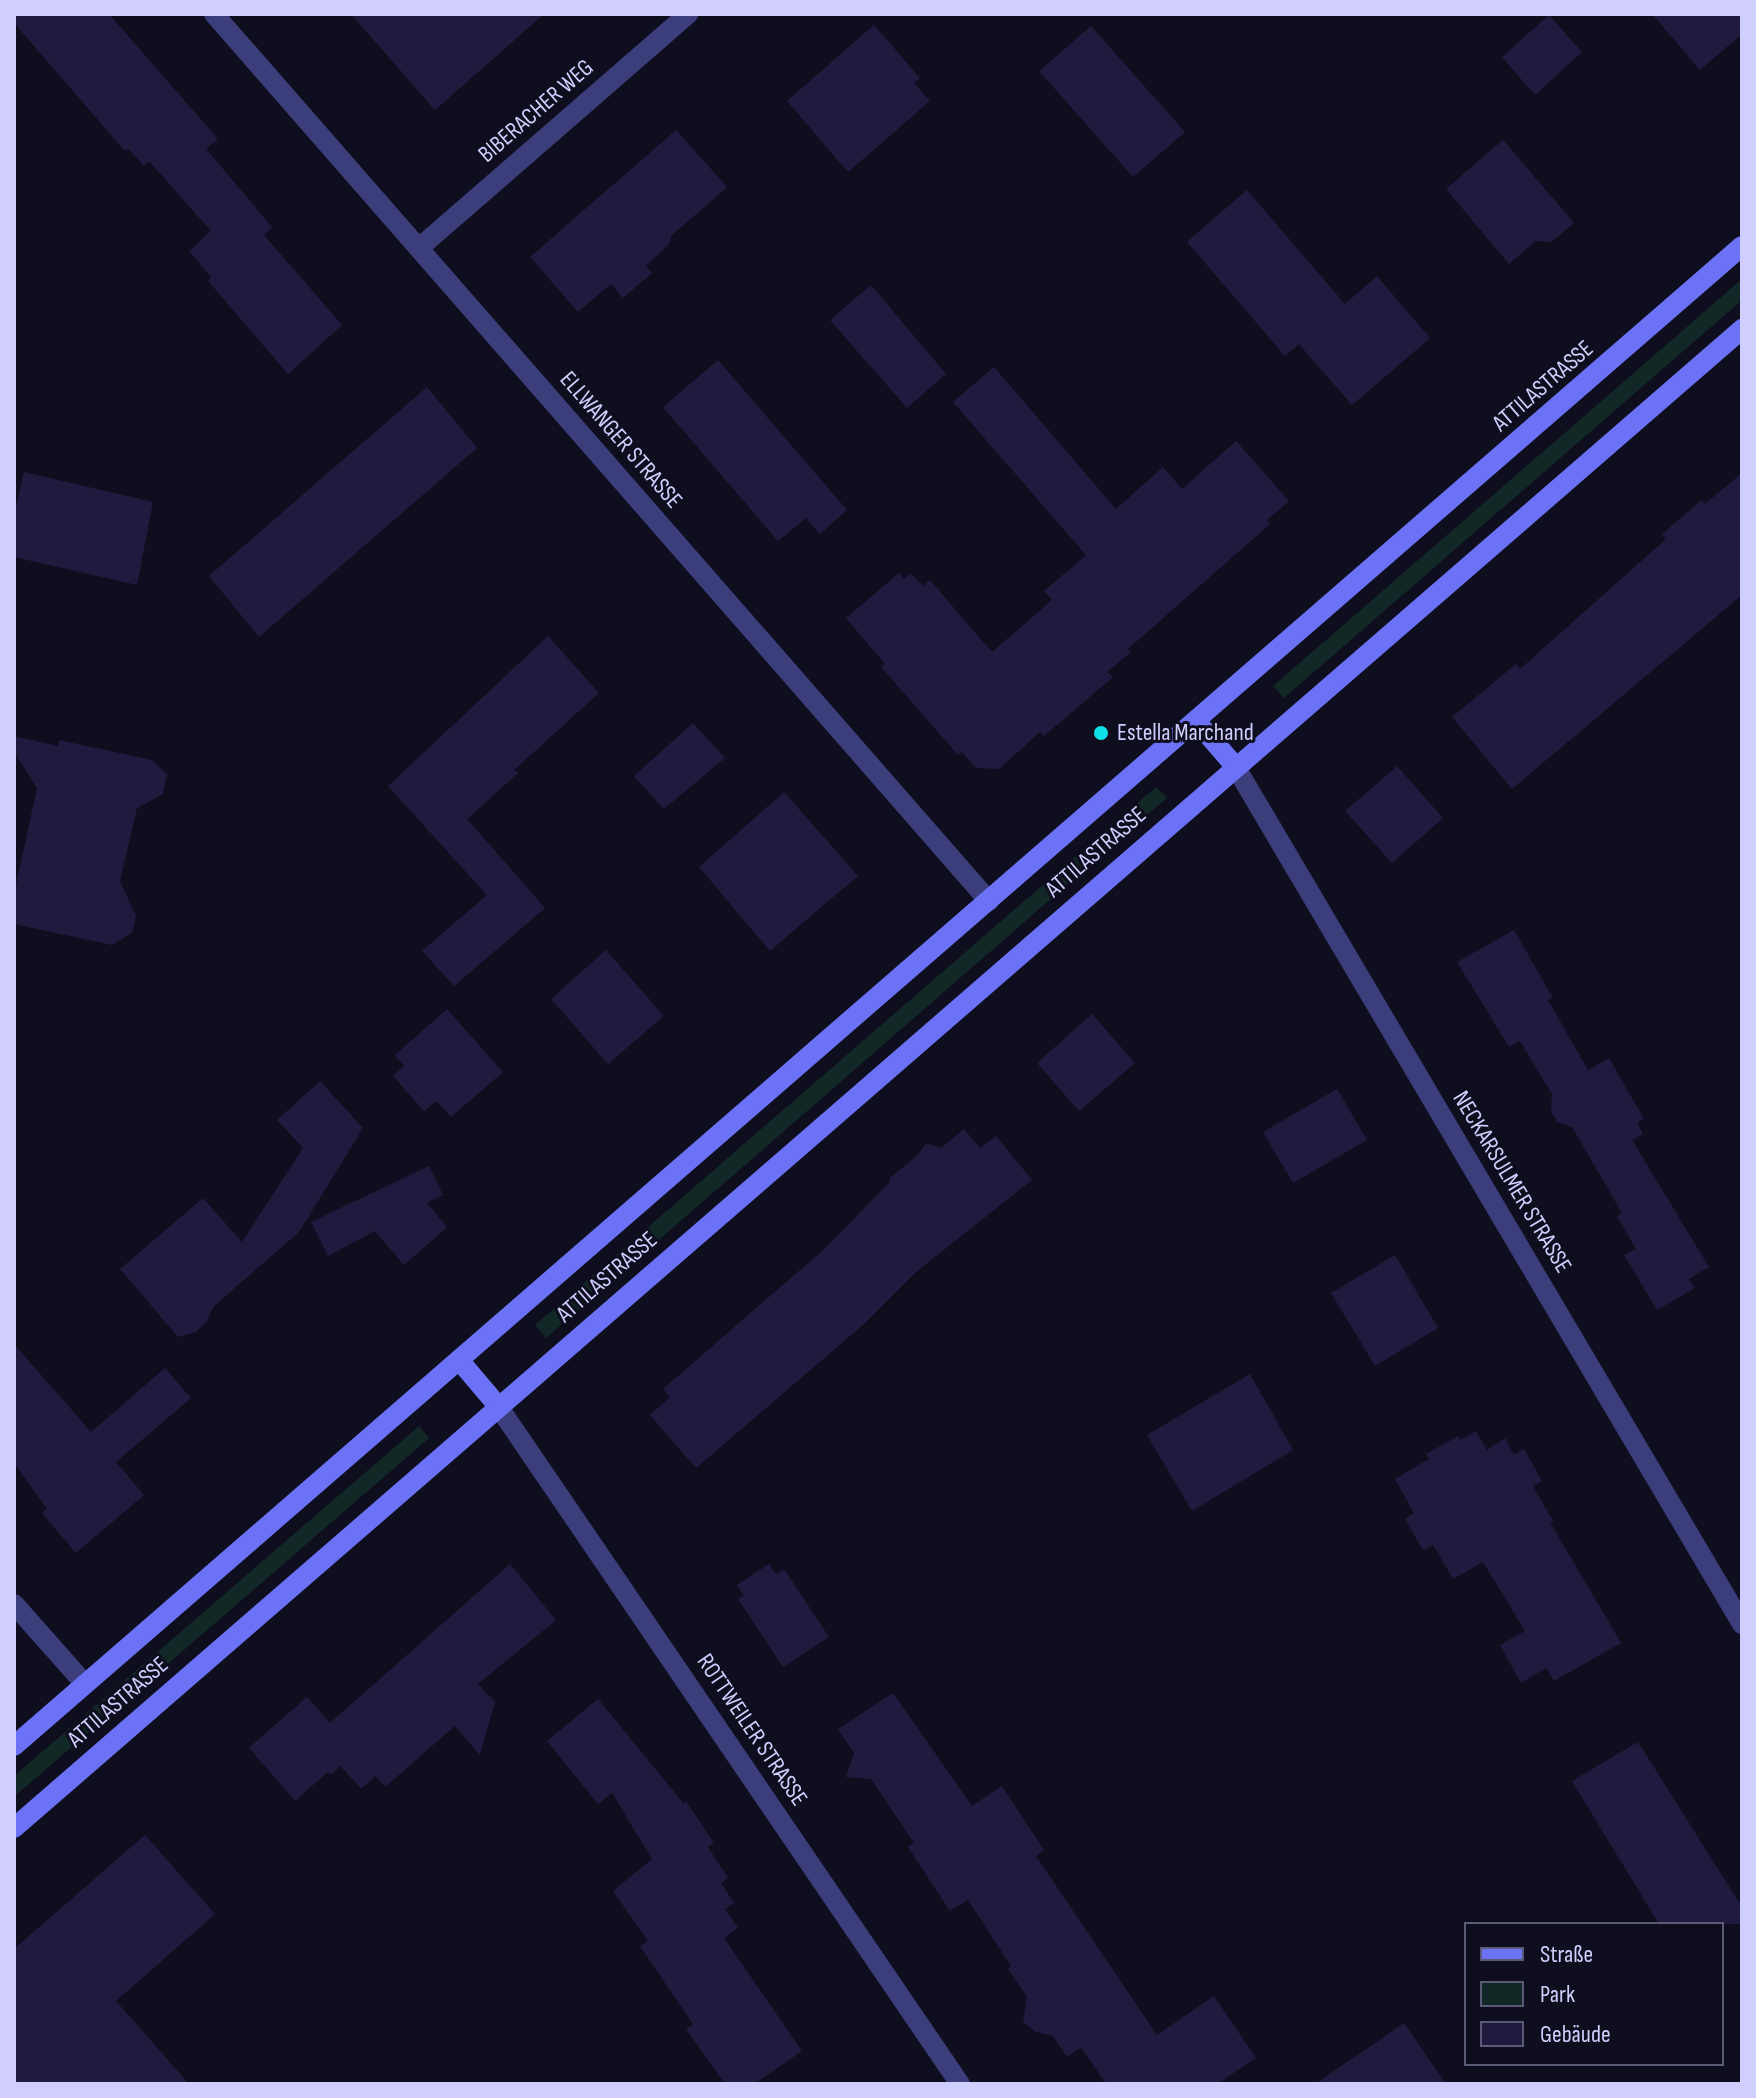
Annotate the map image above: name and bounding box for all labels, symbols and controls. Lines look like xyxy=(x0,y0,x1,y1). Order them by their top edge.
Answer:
street label: BIBERACHER WEG xyxy=(473,53,599,169)
street label: ATTILASTRASSE xyxy=(1487,334,1599,438)
street label: ELLWANGER STRASSE xyxy=(554,366,688,514)
place label: Estella Marchand xyxy=(1117,719,1254,747)
marker: Estella Marchand xyxy=(1092,724,1110,742)
street label: ATTILASTRASSE xyxy=(1040,800,1152,904)
street label: NECKARSULMER STRASSE xyxy=(1446,1086,1578,1278)
street label: ATTILASTRASSE xyxy=(551,1225,663,1329)
street label: ROTTWEILER STRASSE xyxy=(691,1649,813,1811)
street label: ATTILASTRASSE xyxy=(62,1650,174,1754)
legend xyxy=(1464,1922,1724,2066)
text: Straße xyxy=(1540,1940,1593,1969)
text: Park xyxy=(1540,1980,1575,2009)
text: Gebäude xyxy=(1540,2020,1611,2049)

